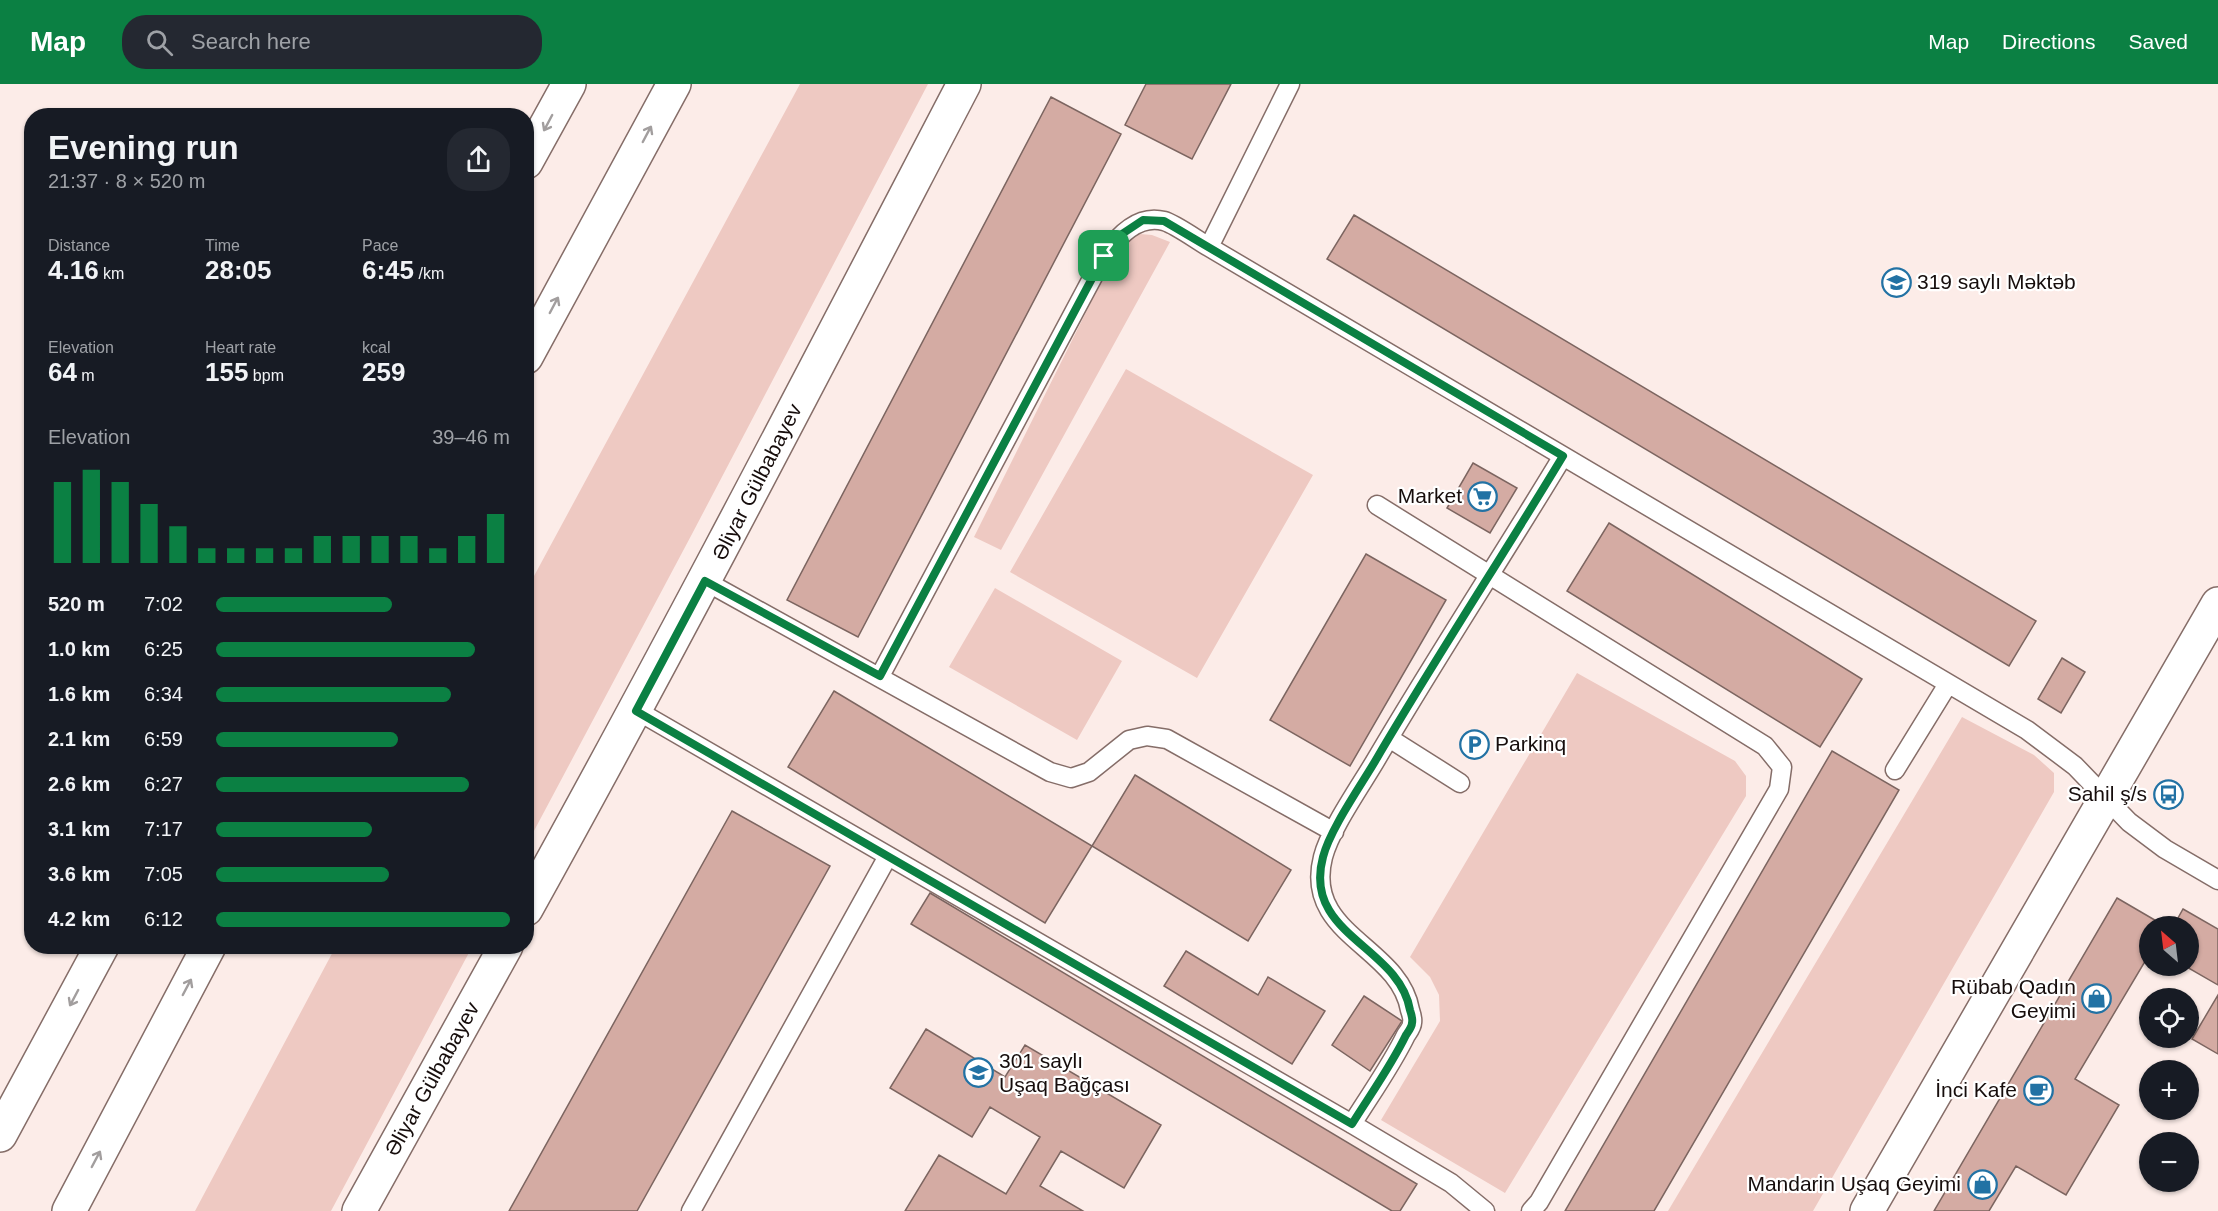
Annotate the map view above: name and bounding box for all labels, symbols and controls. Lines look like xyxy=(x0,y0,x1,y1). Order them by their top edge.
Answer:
search box xyxy=(122,15,542,69)
text: Map xyxy=(30,26,86,57)
icon: search xyxy=(143,26,176,59)
text: Search here xyxy=(191,29,311,54)
text: Map xyxy=(1928,30,1969,53)
text: Directions xyxy=(2002,30,2095,53)
text: Saved xyxy=(2128,30,2188,53)
one-way arrow xyxy=(542,114,554,131)
one-way arrow xyxy=(642,125,653,143)
button: share xyxy=(447,128,510,191)
text: Evening run xyxy=(48,129,239,166)
text: 21:37 · 8 × 520 m xyxy=(48,170,205,192)
pin xyxy=(1078,230,1129,281)
text: Distance xyxy=(48,237,110,254)
text: Time xyxy=(205,237,240,254)
text: Pace xyxy=(362,237,398,254)
icon: arrive xyxy=(1087,239,1120,272)
text: 4.16 xyxy=(48,255,99,285)
text: 28:05 xyxy=(205,255,272,285)
text: 6:45 xyxy=(362,255,414,285)
text: km xyxy=(99,265,124,282)
text: /km xyxy=(414,265,444,282)
school or university icon: 319 saylı Məktəb xyxy=(1880,266,1912,298)
place label: 319 saylı Məktəb xyxy=(1917,270,2076,293)
one-way arrow xyxy=(548,297,560,314)
text: Elevation xyxy=(48,339,114,356)
text: Heart rate xyxy=(205,339,276,356)
text: kcal xyxy=(362,339,390,356)
text: 64 xyxy=(48,357,77,387)
text: 155 xyxy=(205,357,248,387)
text: 259 xyxy=(362,357,405,387)
text: m xyxy=(77,367,95,384)
text: bpm xyxy=(248,367,284,384)
street label: Əliyar Gülbabayev xyxy=(707,399,806,564)
text: Elevation xyxy=(48,426,130,448)
text: 39–46 m xyxy=(432,426,510,448)
supermarket icon: Market xyxy=(1467,480,1499,512)
place label: Market xyxy=(1398,484,1462,507)
text: 520 m xyxy=(48,593,105,615)
text: 7:02 xyxy=(144,593,183,615)
text: 1.0 km xyxy=(48,638,110,660)
text: 6:25 xyxy=(144,638,183,660)
text: 1.6 km xyxy=(48,683,110,705)
text: 6:34 xyxy=(144,683,183,705)
text: 2.1 km xyxy=(48,728,110,750)
text: 6:59 xyxy=(144,728,183,750)
parking icon: Parkinq xyxy=(1458,728,1490,760)
place label: Parkinq xyxy=(1495,732,1566,755)
text: 2.6 km xyxy=(48,773,110,795)
text: 6:27 xyxy=(144,773,183,795)
bus stop icon: Sahil ş/s xyxy=(2152,778,2184,810)
place label: Sahil ş/s xyxy=(2068,782,2147,805)
text: 3.1 km xyxy=(48,818,110,840)
text: 7:17 xyxy=(144,818,183,840)
text: 3.6 km xyxy=(48,863,110,885)
text: 7:05 xyxy=(144,863,183,885)
text: 4.2 km xyxy=(48,908,110,930)
text: 6:12 xyxy=(144,908,183,930)
north arrow xyxy=(2139,916,2199,976)
map controls xyxy=(2139,916,2199,1192)
place label: Rübab Qadın Geyimi xyxy=(1951,975,2076,1022)
one-way arrow xyxy=(181,979,193,996)
shop icon: Rübab Qadın Geyimi xyxy=(2081,983,2113,1015)
button: locate xyxy=(2139,988,2199,1048)
one-way arrow xyxy=(68,989,80,1006)
street label: Əliyar Gülbabayev xyxy=(380,997,484,1160)
place label: 301 saylı Uşaq Bağçası xyxy=(999,1049,1130,1096)
school or university icon: 301 saylı Uşaq Bağçası xyxy=(962,1057,994,1089)
button: + xyxy=(2139,1060,2199,1120)
cafe icon: İnci Kafe xyxy=(2022,1074,2054,1106)
place label: İnci Kafe xyxy=(1935,1078,2017,1101)
button: − xyxy=(2139,1132,2199,1192)
one-way arrow xyxy=(91,1151,102,1169)
shop icon: Mandarin Uşaq Geyimi xyxy=(1966,1168,1998,1200)
place label: Mandarin Uşaq Geyimi xyxy=(1747,1172,1961,1195)

